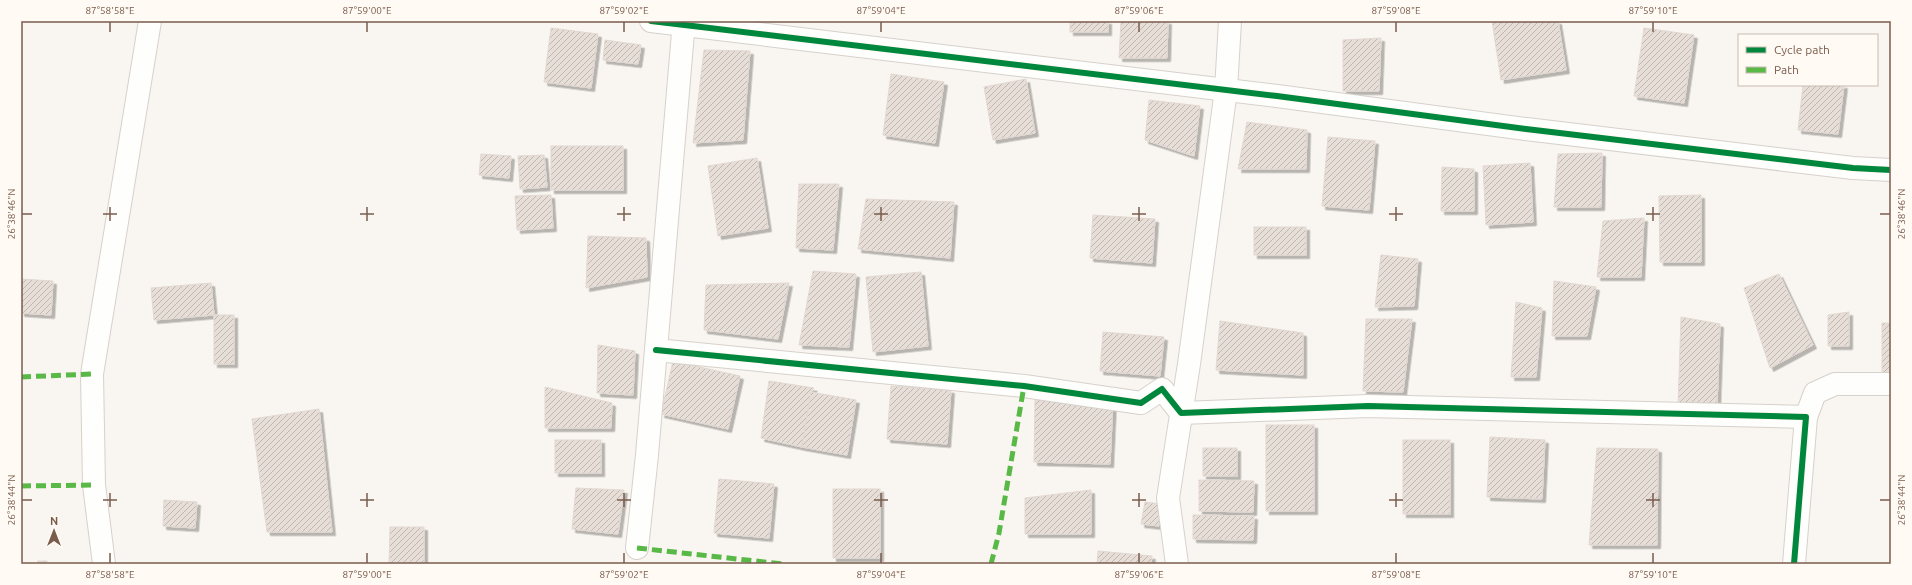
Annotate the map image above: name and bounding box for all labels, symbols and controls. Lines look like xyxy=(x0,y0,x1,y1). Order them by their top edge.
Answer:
text: 87°58'58"E xyxy=(85,5,135,16)
text: 87°59'00"E xyxy=(342,5,392,16)
text: 87°59'02"E xyxy=(599,5,649,16)
text: 87°59'04"E xyxy=(856,5,906,16)
text: 87°59'06"E xyxy=(1114,5,1164,16)
text: 87°59'08"E xyxy=(1371,5,1421,16)
text: 87°59'10"E xyxy=(1628,5,1678,16)
legend xyxy=(1738,34,1878,86)
text: Cycle path xyxy=(1774,43,1830,56)
text: Path xyxy=(1774,63,1799,76)
text: 26°38'46"N xyxy=(6,189,17,239)
text: 26°38'46"N xyxy=(1896,189,1907,239)
text: 26°38'44"N xyxy=(6,475,17,525)
text: 26°38'44"N xyxy=(1896,475,1907,525)
north arrow xyxy=(34,511,74,551)
text: N xyxy=(50,515,58,527)
text: 87°58'58"E xyxy=(85,569,135,580)
text: 87°59'00"E xyxy=(342,569,392,580)
text: 87°59'02"E xyxy=(599,569,649,580)
text: 87°59'04"E xyxy=(856,569,906,580)
text: 87°59'06"E xyxy=(1114,569,1164,580)
text: 87°59'08"E xyxy=(1371,569,1421,580)
text: 87°59'10"E xyxy=(1628,569,1678,580)

